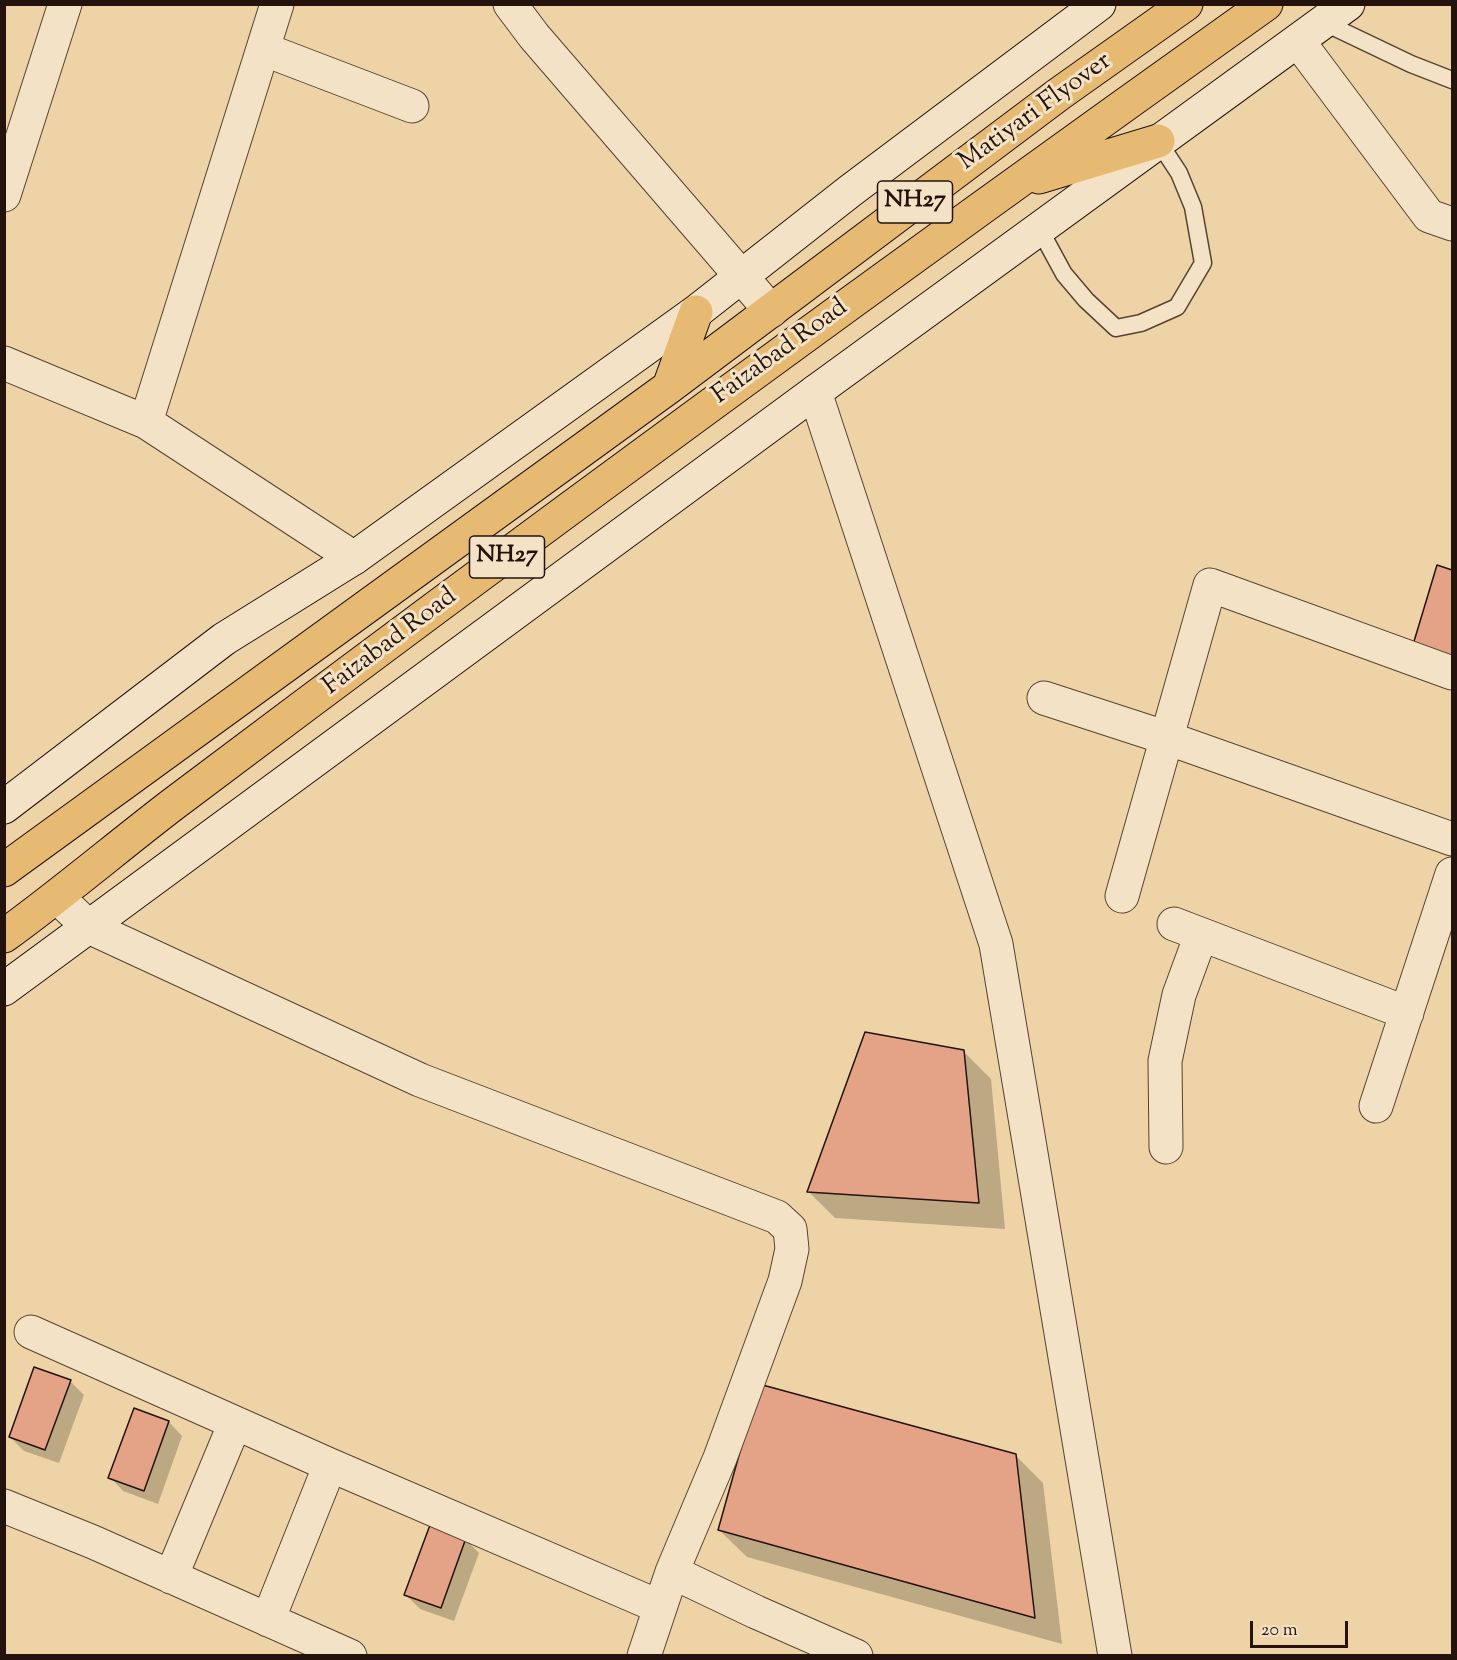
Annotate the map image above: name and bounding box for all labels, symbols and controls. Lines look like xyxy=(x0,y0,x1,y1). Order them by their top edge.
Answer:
street label: Matiyari Flyover xyxy=(954,47,1118,179)
road number: NH27 xyxy=(878,181,952,223)
street label: Faizabad Road xyxy=(707,294,855,412)
road number: NH27 xyxy=(470,536,544,578)
street label: Faizabad Road xyxy=(318,583,464,703)
scale bar xyxy=(1253,1609,1350,1647)
text: 20 m xyxy=(1261,1618,1298,1644)

